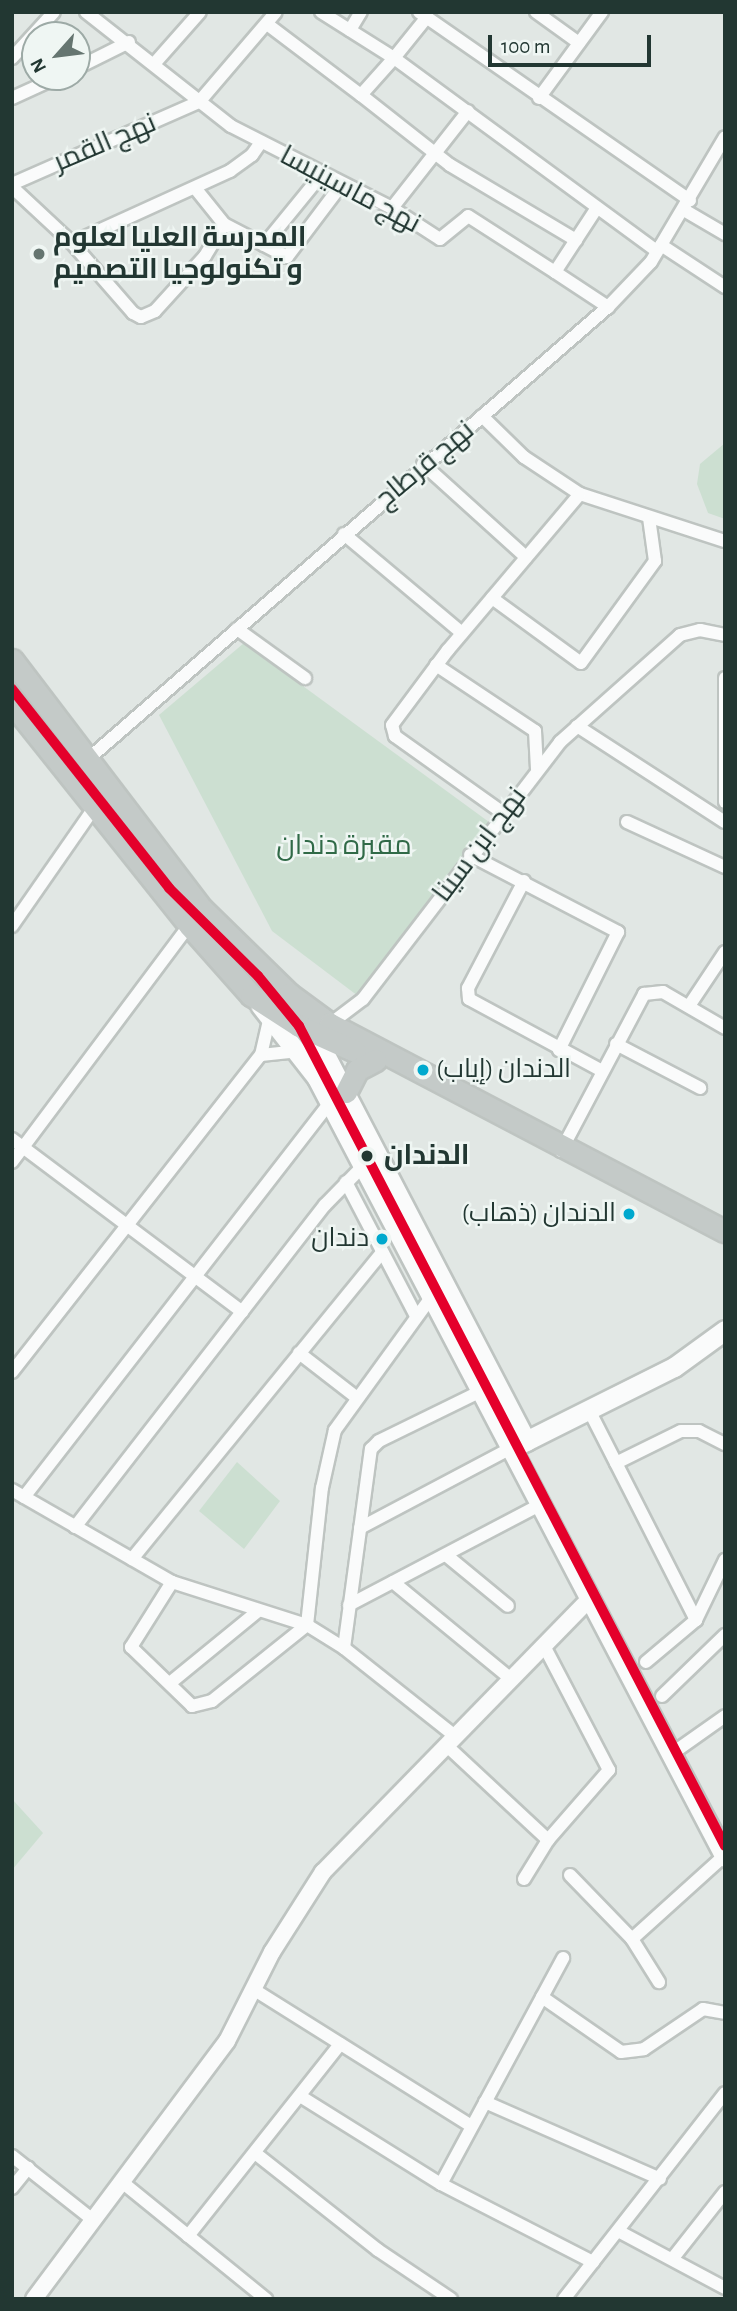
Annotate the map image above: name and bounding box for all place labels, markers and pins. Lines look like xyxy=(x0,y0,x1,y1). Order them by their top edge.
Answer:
place label: المدرسة العليا لعلوم و تكنولوجيا التصميم xyxy=(53,221,307,287)
marker: المدرسة العليا لعلوم و تكنولوجيا التصميم xyxy=(31,246,47,262)
place label: الدندان (إياب) xyxy=(436,1054,571,1086)
marker: الدندان (إياب) xyxy=(416,1063,430,1077)
place label: الدندان xyxy=(384,1139,470,1173)
marker: الدندان xyxy=(356,1145,378,1167)
place label: الدندان (ذهاب) xyxy=(462,1198,616,1230)
marker: الدندان (ذهاب) xyxy=(622,1207,636,1221)
place label: دندان xyxy=(311,1223,369,1255)
marker: دندان xyxy=(375,1232,389,1246)

